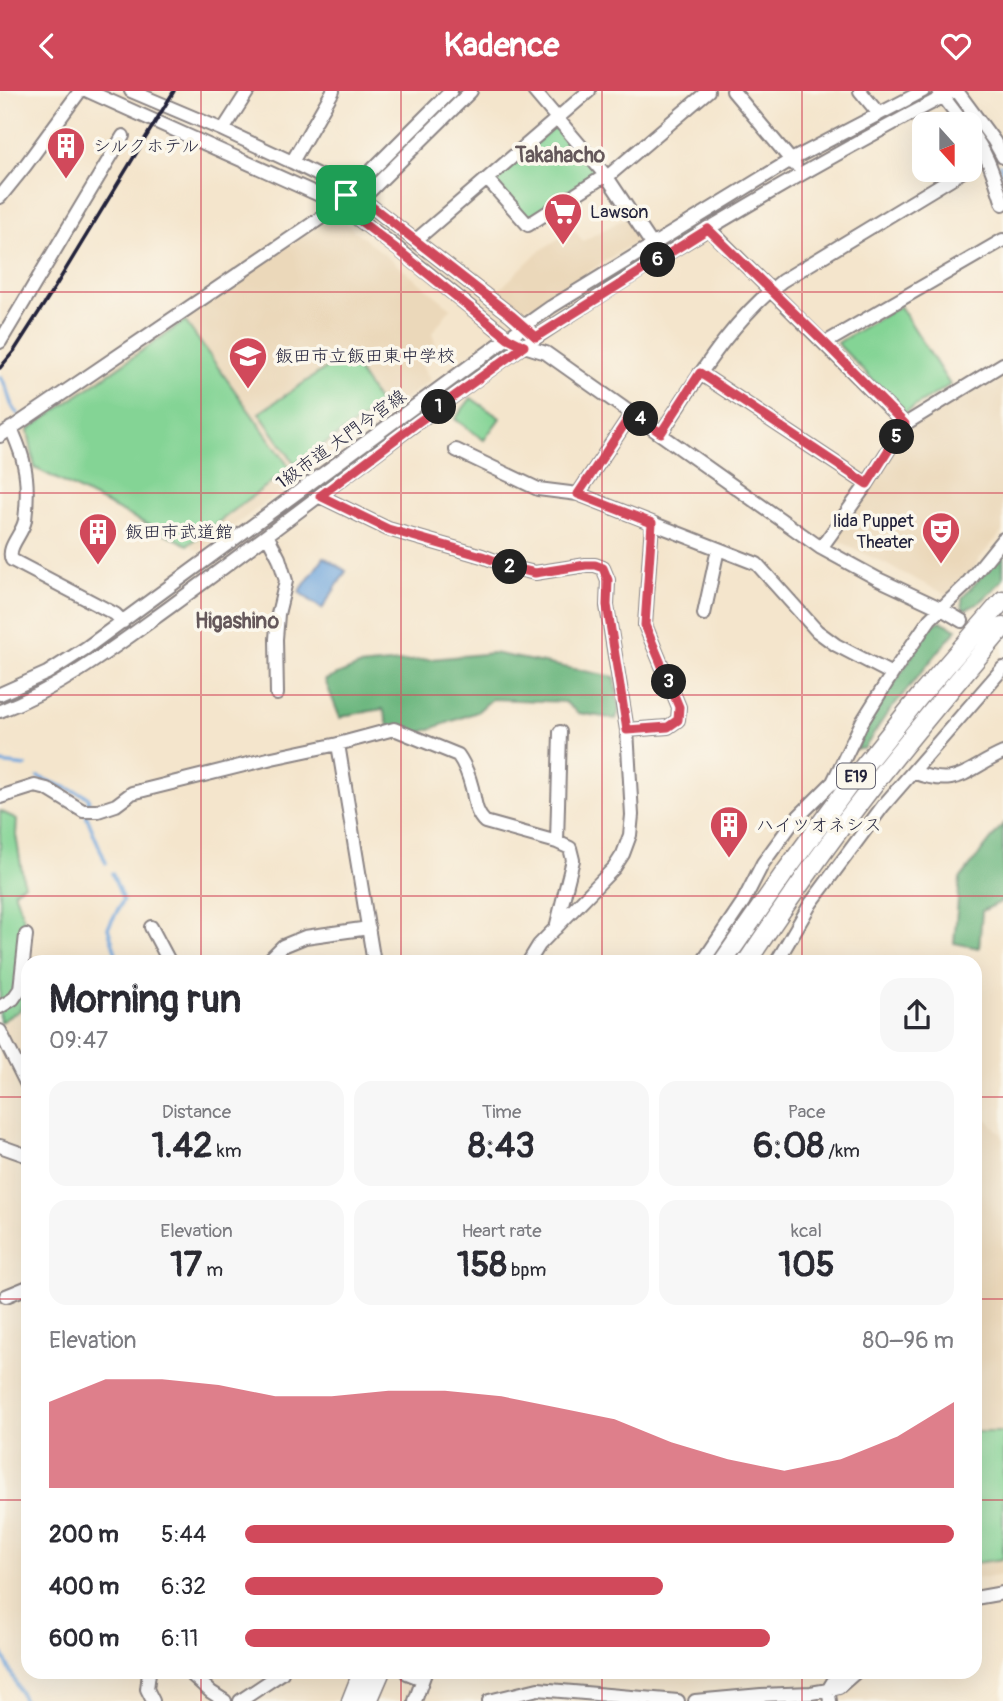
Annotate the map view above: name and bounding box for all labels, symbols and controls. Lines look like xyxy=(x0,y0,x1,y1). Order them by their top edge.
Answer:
text: Kadence xyxy=(444,26,559,66)
icon: back xyxy=(28,27,66,65)
icon: heart xyxy=(937,27,975,65)
north arrow xyxy=(912,112,982,182)
map controls xyxy=(912,112,982,182)
building icon: シルクホテル xyxy=(45,125,87,180)
place label: シルクホテル xyxy=(93,135,199,158)
district label: Takahacho xyxy=(514,142,606,169)
pin xyxy=(316,165,376,225)
icon: arrive xyxy=(327,176,365,214)
supermarket icon: Lawson xyxy=(542,191,584,246)
place label: Lawson xyxy=(590,201,648,224)
pin: 6 xyxy=(640,243,676,277)
text: 6 xyxy=(652,247,663,271)
school or university icon: 飯田市立飯田東中学校 xyxy=(227,335,269,390)
place label: 飯田市立飯田東中学校 xyxy=(275,345,455,368)
street label: 1級市道 大門今宮線 xyxy=(272,385,411,494)
pin: 1 xyxy=(422,389,457,425)
text: 1 xyxy=(435,394,442,418)
pin: 4 xyxy=(624,401,658,437)
text: 4 xyxy=(635,406,646,430)
pin: 5 xyxy=(880,419,914,455)
text: 5 xyxy=(891,424,902,448)
place label: Iida Puppet Theater xyxy=(833,510,915,554)
theatre icon: Iida Puppet Theater xyxy=(920,510,962,565)
building icon: 飯田市武道館 xyxy=(77,511,119,566)
place label: 飯田市武道館 xyxy=(125,521,233,544)
pin: 2 xyxy=(492,549,528,585)
text: 2 xyxy=(504,554,515,578)
district label: Higashino xyxy=(195,608,280,635)
pin: 3 xyxy=(652,665,686,699)
text: 3 xyxy=(663,669,674,693)
road number: E19 xyxy=(837,763,875,789)
building icon: ハイツオネシス xyxy=(708,804,750,859)
place label: ハイツオネシス xyxy=(756,814,882,837)
text: Morning run xyxy=(49,976,241,1024)
button: share xyxy=(880,978,954,1052)
text: 09:47 xyxy=(49,1026,108,1055)
text: Distance xyxy=(162,1100,231,1124)
text: Time xyxy=(482,1100,521,1124)
text: Pace xyxy=(788,1100,825,1124)
text: 1.42 xyxy=(151,1124,213,1168)
text: 8:43 xyxy=(468,1124,535,1168)
text: 6:08 xyxy=(753,1124,824,1168)
text: km xyxy=(213,1139,242,1163)
text: /km xyxy=(824,1139,860,1163)
text: Elevation xyxy=(160,1219,233,1243)
text: Heart rate xyxy=(461,1219,542,1243)
text: kcal xyxy=(791,1219,822,1243)
text: 17 xyxy=(170,1243,202,1287)
text: 158 xyxy=(457,1243,507,1287)
text: 105 xyxy=(778,1243,835,1287)
text: m xyxy=(202,1258,223,1282)
text: bpm xyxy=(507,1258,546,1282)
text: Elevation xyxy=(49,1326,137,1355)
text: 80–96 m xyxy=(863,1326,954,1355)
text: 200 m xyxy=(49,1520,119,1549)
text: 5:44 xyxy=(161,1520,206,1549)
text: 400 m xyxy=(49,1572,119,1601)
text: 6:32 xyxy=(161,1572,206,1601)
text: 600 m xyxy=(49,1624,119,1653)
text: 6:11 xyxy=(161,1624,199,1653)

